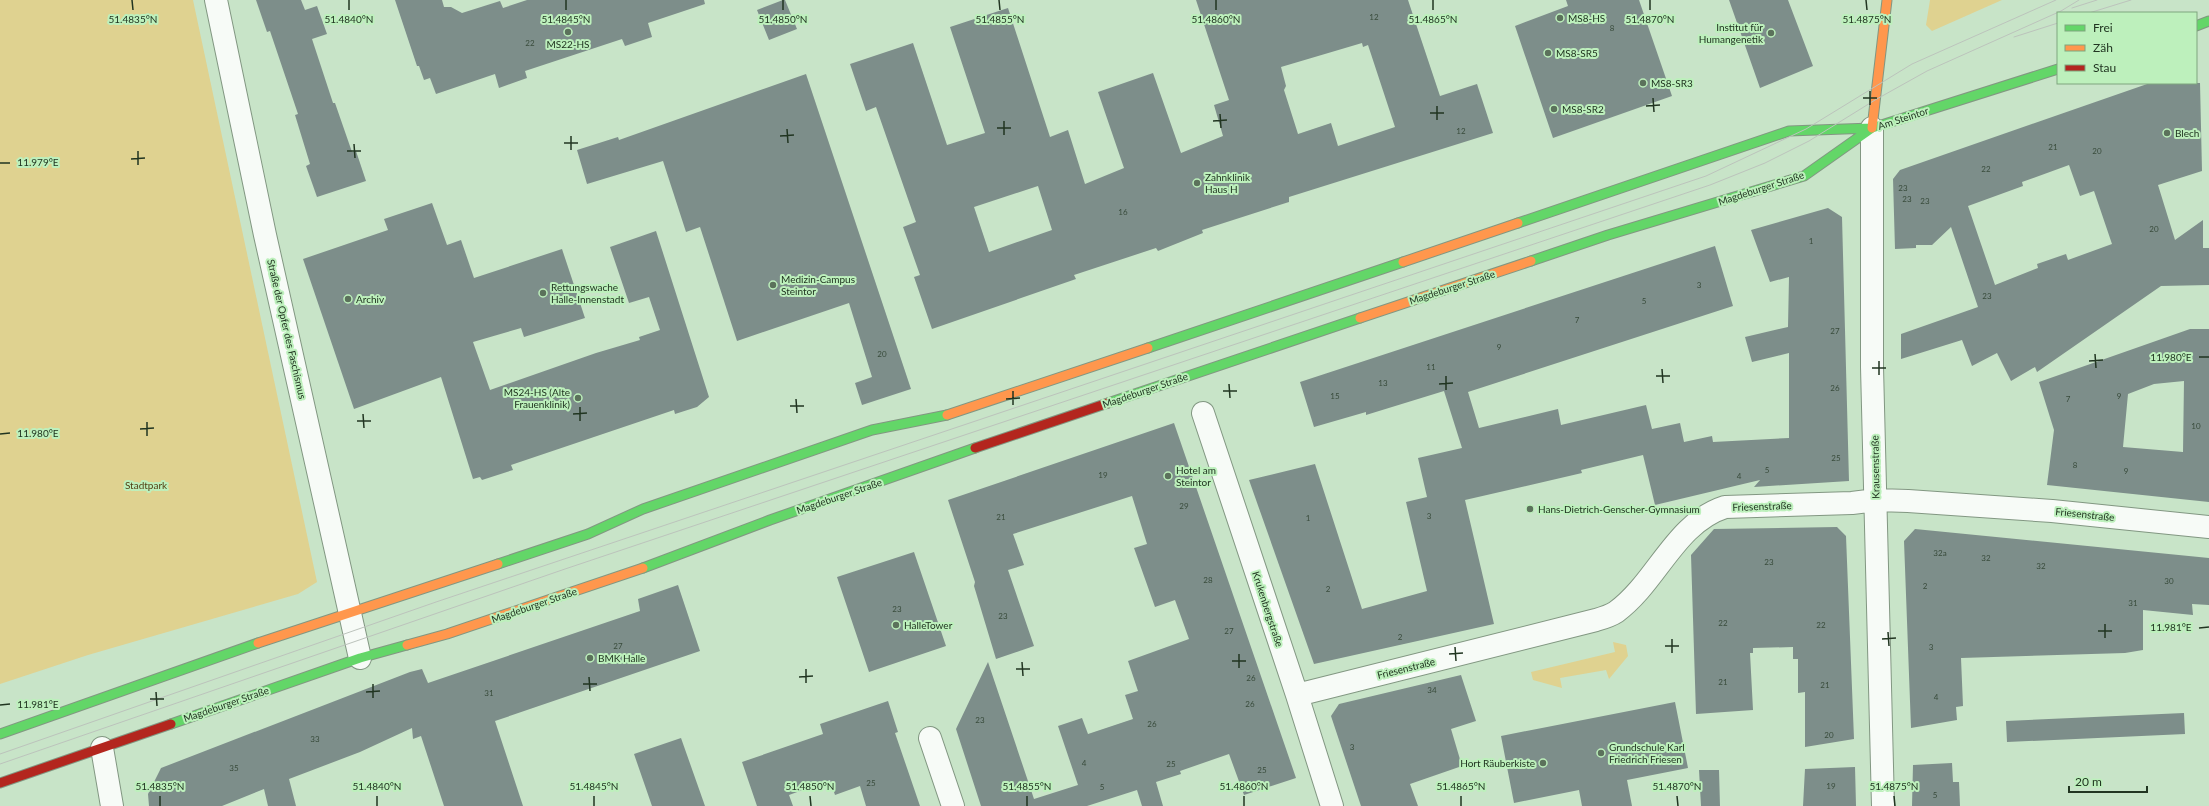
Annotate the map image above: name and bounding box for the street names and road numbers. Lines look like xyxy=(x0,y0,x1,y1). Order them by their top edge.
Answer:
street label: Am Steintor xyxy=(1876,104,1930,132)
street label: Magdeburger Straße xyxy=(1717,168,1805,208)
street label: Straße der Opfer des Faschismus xyxy=(265,258,309,400)
street label: Magdeburger Straße xyxy=(1408,267,1496,307)
street label: Magdeburger Straße xyxy=(1101,370,1189,410)
street label: Krausenstraße xyxy=(1868,435,1882,499)
street label: Magdeburger Straße xyxy=(795,476,883,516)
street label: Friesenstraße xyxy=(1732,499,1792,513)
street label: Friesenstraße xyxy=(2055,505,2115,523)
street label: Krukenbergstraße xyxy=(1250,570,1286,648)
street label: Magdeburger Straße xyxy=(490,585,578,625)
street label: Friesenstraße xyxy=(1376,655,1436,681)
street label: Magdeburger Straße xyxy=(182,684,270,724)

